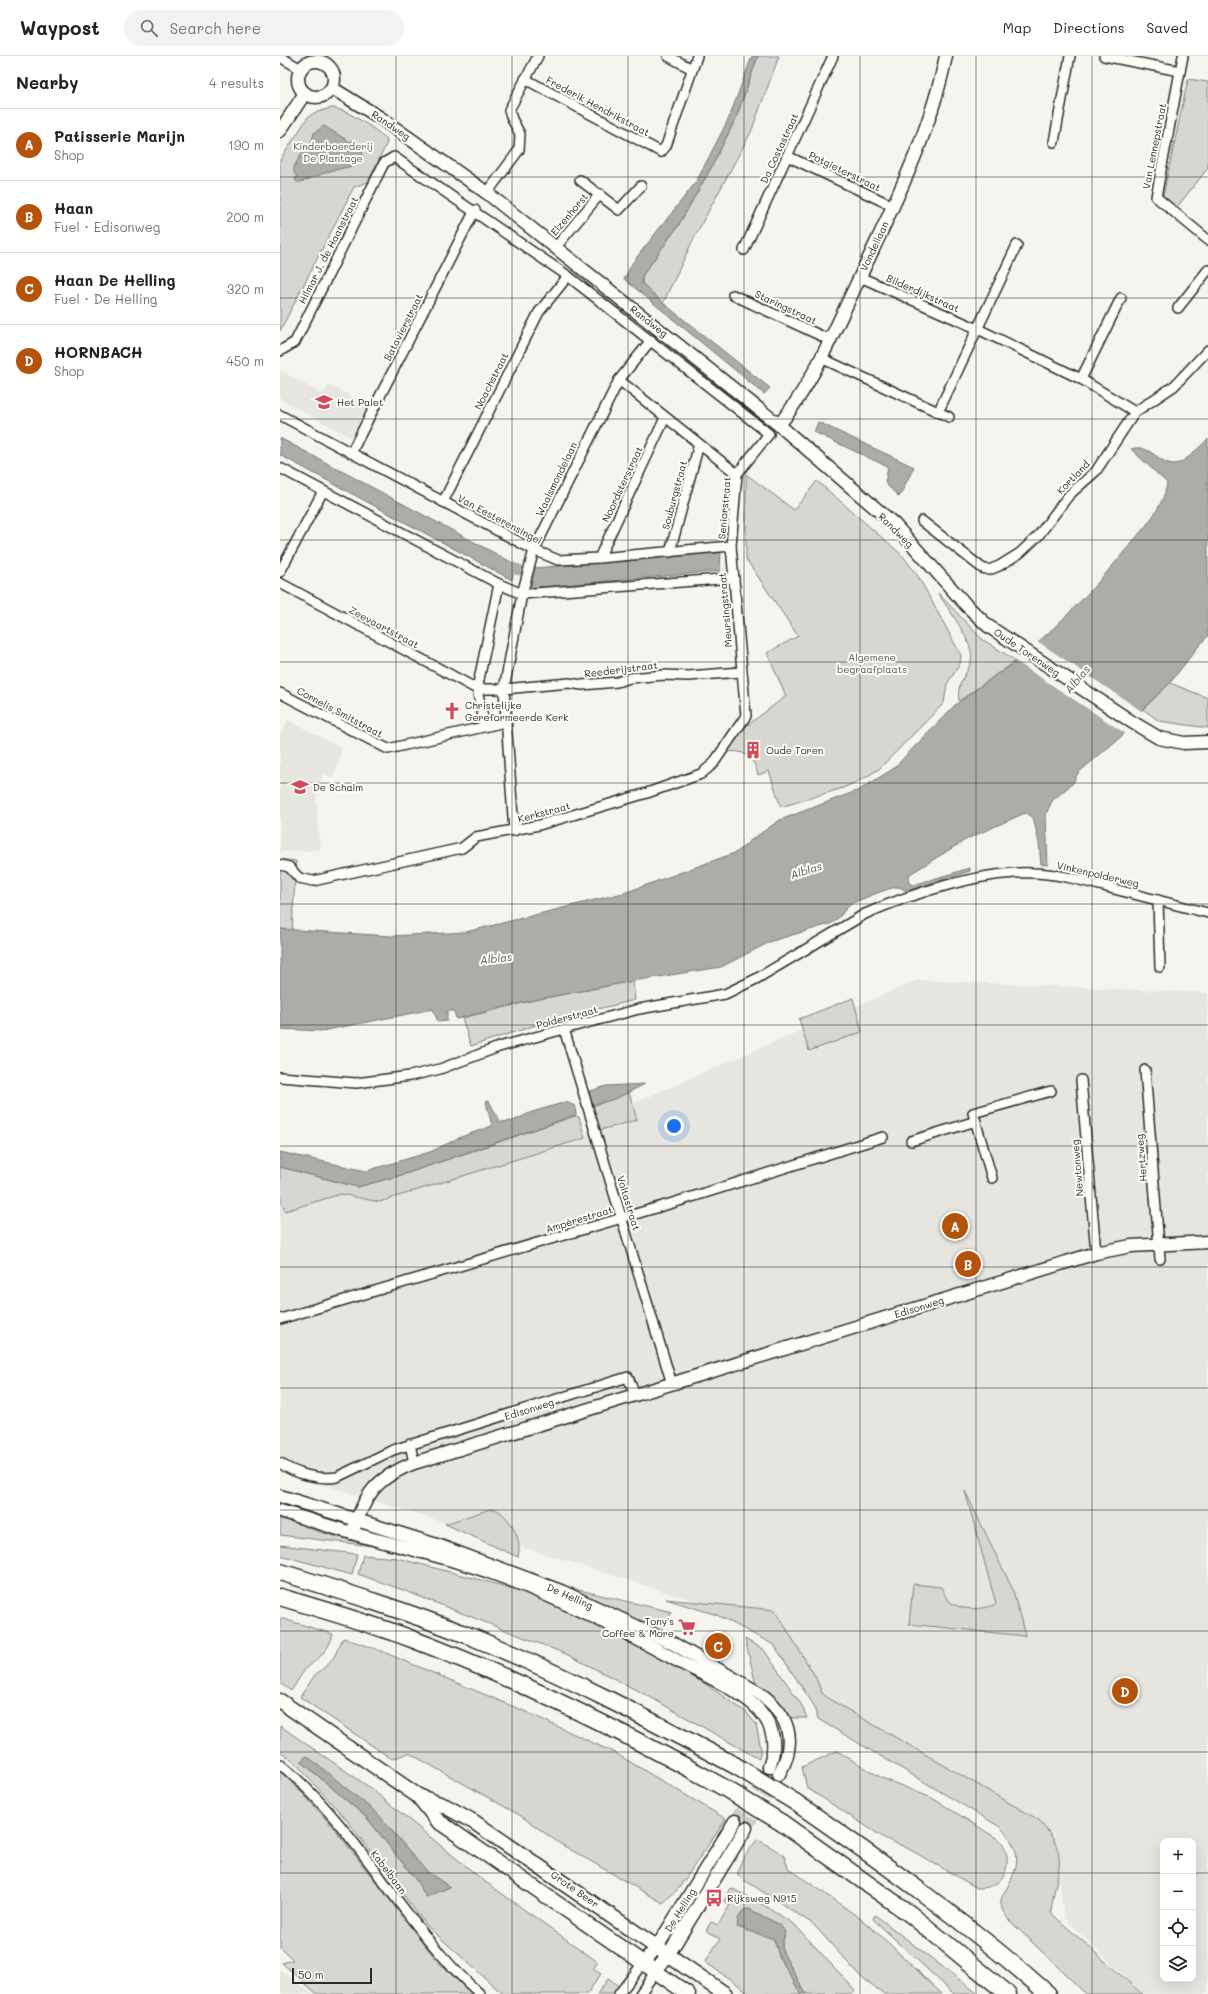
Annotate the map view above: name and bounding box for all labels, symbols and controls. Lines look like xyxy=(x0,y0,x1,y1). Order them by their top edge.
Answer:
search box xyxy=(124,10,404,46)
text: Waypost xyxy=(20,15,100,40)
icon: search xyxy=(138,17,160,39)
text: Search here xyxy=(170,18,261,38)
text: Map xyxy=(1003,18,1031,37)
text: Directions xyxy=(1053,18,1124,37)
text: Saved xyxy=(1146,18,1188,37)
text: Nearby xyxy=(16,71,78,93)
street label: Frederik Hendrikstraat xyxy=(544,73,652,139)
text: 4 results xyxy=(209,74,264,91)
street label: Van Lennepstraat xyxy=(1139,102,1169,190)
street label: Randweg xyxy=(369,107,413,143)
street label: Da Costastraat xyxy=(757,111,801,185)
text: Patisserie Marijn xyxy=(54,126,185,146)
text: A xyxy=(24,136,34,153)
text: 190 m xyxy=(228,136,264,153)
park label: Kinderboerderij De Plantage xyxy=(293,139,373,165)
text: Shop xyxy=(54,146,84,163)
street label: Potgieterstraat xyxy=(807,148,883,194)
street label: Elzenhorst xyxy=(547,190,591,238)
street label: Hilmar J. de Haanstraat xyxy=(295,194,361,306)
text: Haan xyxy=(54,198,93,218)
text: B xyxy=(25,208,33,225)
text: 200 m xyxy=(226,208,264,225)
text: Fuel · Edisonweg xyxy=(54,218,160,235)
street label: Vondellaan xyxy=(856,219,892,273)
text: Haan De Helling xyxy=(54,270,175,290)
street label: Bilderdijkstraat xyxy=(884,271,962,315)
text: C xyxy=(24,280,34,297)
text: 320 m xyxy=(227,280,264,297)
street label: Staringstraat xyxy=(753,287,819,327)
text: Fuel · De Helling xyxy=(54,290,157,307)
street label: Batavierstraat xyxy=(380,291,426,363)
street label: Randweg xyxy=(627,302,671,340)
text: HORNBACH xyxy=(54,342,143,362)
street label: Noachstraat xyxy=(471,350,511,412)
text: D xyxy=(24,352,34,369)
text: 450 m xyxy=(226,352,264,369)
text: Shop xyxy=(54,362,84,379)
school or university icon: Het Palet xyxy=(314,392,334,412)
place label: Het Palet xyxy=(337,395,383,409)
street label: Waalsmondelaan xyxy=(532,439,580,519)
street label: Noordsterstraat xyxy=(598,444,646,524)
street label: Kortland xyxy=(1053,457,1093,497)
street label: Souburgstraat xyxy=(658,459,690,531)
street label: Seniorstraat xyxy=(714,476,734,540)
street label: Van Eesterensingel xyxy=(455,491,545,547)
street label: Randweg xyxy=(875,509,917,551)
street label: Meursingstraat xyxy=(715,572,735,648)
street label: Zeevaartstraat xyxy=(347,603,421,651)
street label: Oude Torenweg xyxy=(991,625,1063,679)
park label: Algemene begraafplaats xyxy=(837,650,907,676)
street label: Reederijstraat xyxy=(583,658,659,680)
water label: Alblas xyxy=(1061,662,1093,696)
street label: Cornelis Smitstraat xyxy=(294,683,386,741)
place label: Christelijke Gereformeerde Kerk xyxy=(465,698,568,724)
church icon: Christelijke Gereformeerde Kerk xyxy=(442,701,462,721)
building icon: Oude Toren xyxy=(743,740,763,760)
place label: Oude Toren xyxy=(766,743,823,757)
school or university icon: De Schalm xyxy=(290,777,310,797)
place label: De Schalm xyxy=(313,780,363,794)
street label: Kerkstraat xyxy=(516,798,572,826)
water label: Alblas xyxy=(788,858,824,882)
street label: Vinkenpolderweg xyxy=(1056,858,1141,890)
water label: Alblas xyxy=(479,949,513,967)
street label: Polderstraat xyxy=(535,1002,599,1032)
your location xyxy=(664,1116,684,1136)
street label: Hertzweg xyxy=(1132,1133,1150,1183)
street label: Newtonweg xyxy=(1068,1139,1086,1197)
street label: Voltastraat xyxy=(614,1174,644,1232)
street label: Ampèrestraat xyxy=(544,1202,614,1236)
pin: A xyxy=(942,1211,968,1241)
pin: B xyxy=(955,1249,981,1279)
street label: Edisonweg xyxy=(892,1293,946,1321)
street label: Edisonweg xyxy=(502,1395,556,1423)
street label: De Helling xyxy=(545,1580,595,1612)
place label: Tony's Coffee & More xyxy=(602,1614,674,1640)
supermarket icon: Tony's Coffee & More xyxy=(677,1617,697,1637)
pin: C xyxy=(705,1631,731,1661)
pin: D xyxy=(1112,1676,1138,1706)
map controls xyxy=(1160,1838,1196,1982)
button: + xyxy=(1160,1838,1196,1874)
street label: Kabelbaan xyxy=(368,1847,410,1897)
street label: Grote Beer xyxy=(548,1867,602,1911)
button: − xyxy=(1160,1874,1196,1910)
street label: De Helling xyxy=(661,1885,699,1934)
bus stop icon: Rijksweg N915 xyxy=(704,1888,724,1908)
place label: Rijksweg N915 xyxy=(727,1891,797,1905)
button: locate xyxy=(1160,1910,1196,1946)
button: layers xyxy=(1160,1946,1196,1982)
scale bar xyxy=(292,1966,372,1985)
text: 50 m xyxy=(298,1967,324,1982)

